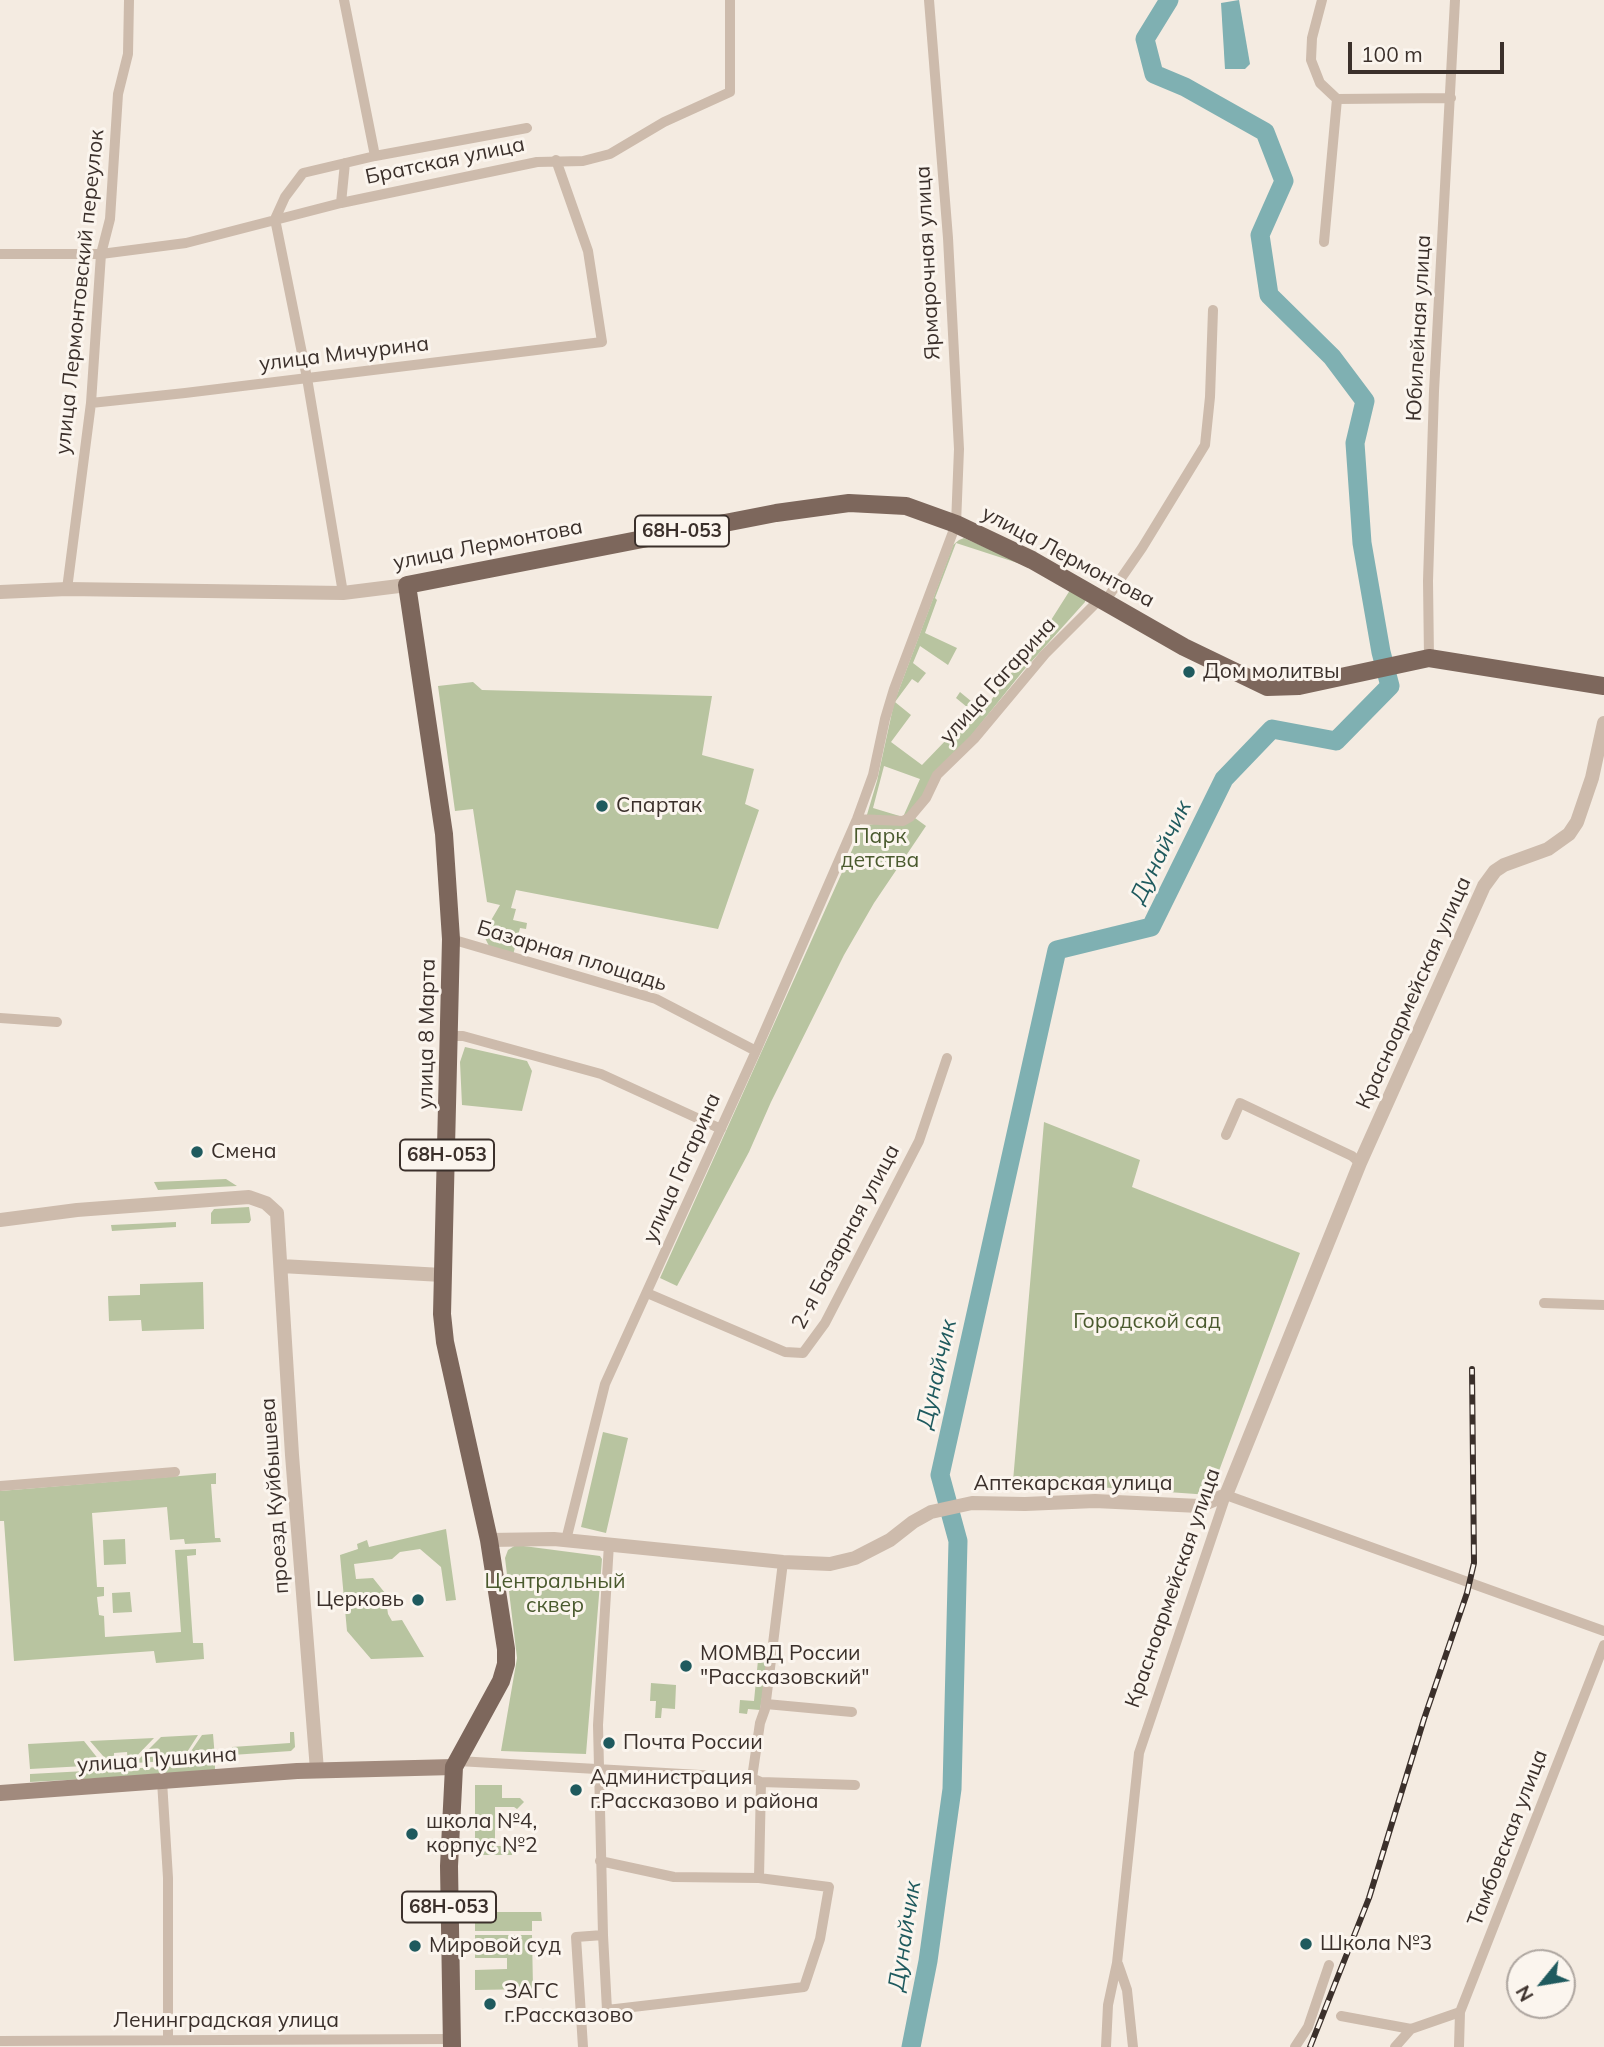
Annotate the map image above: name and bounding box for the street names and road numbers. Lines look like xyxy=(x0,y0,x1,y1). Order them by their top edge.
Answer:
street label: улица Лермонтовский переулок xyxy=(50,128,110,456)
street label: Братская улица xyxy=(363,132,527,190)
street label: Ярмарочная улица xyxy=(910,165,946,361)
street label: Юбилейная улица xyxy=(1402,234,1436,422)
street label: улица Мичурина xyxy=(258,331,430,377)
street label: улица Лермонтова xyxy=(977,501,1159,613)
street label: улица Лермонтова xyxy=(391,514,585,576)
road number: 68Н-053 xyxy=(635,516,729,546)
street label: улица Гагарина xyxy=(935,613,1061,749)
street label: Красноармейская улица xyxy=(1351,873,1477,1113)
street label: Базарная площадь xyxy=(474,915,670,997)
street label: улица 8 Марта xyxy=(413,958,441,1110)
street label: улица Гагарина xyxy=(638,1089,726,1247)
road number: 68Н-053 xyxy=(400,1140,494,1170)
street label: 2-я Базарная улица xyxy=(787,1140,905,1334)
street label: проезд Куйбышева xyxy=(256,1397,294,1595)
street label: Красноармейская улица xyxy=(1120,1465,1226,1711)
street label: Аптекарская улица xyxy=(974,1471,1172,1497)
street label: улица Пушкина xyxy=(76,1742,238,1778)
street label: Тамбовская улица xyxy=(1463,1746,1553,1930)
road number: 68Н-053 xyxy=(402,1892,496,1923)
street label: Ленинградская улица xyxy=(113,2008,339,2034)

